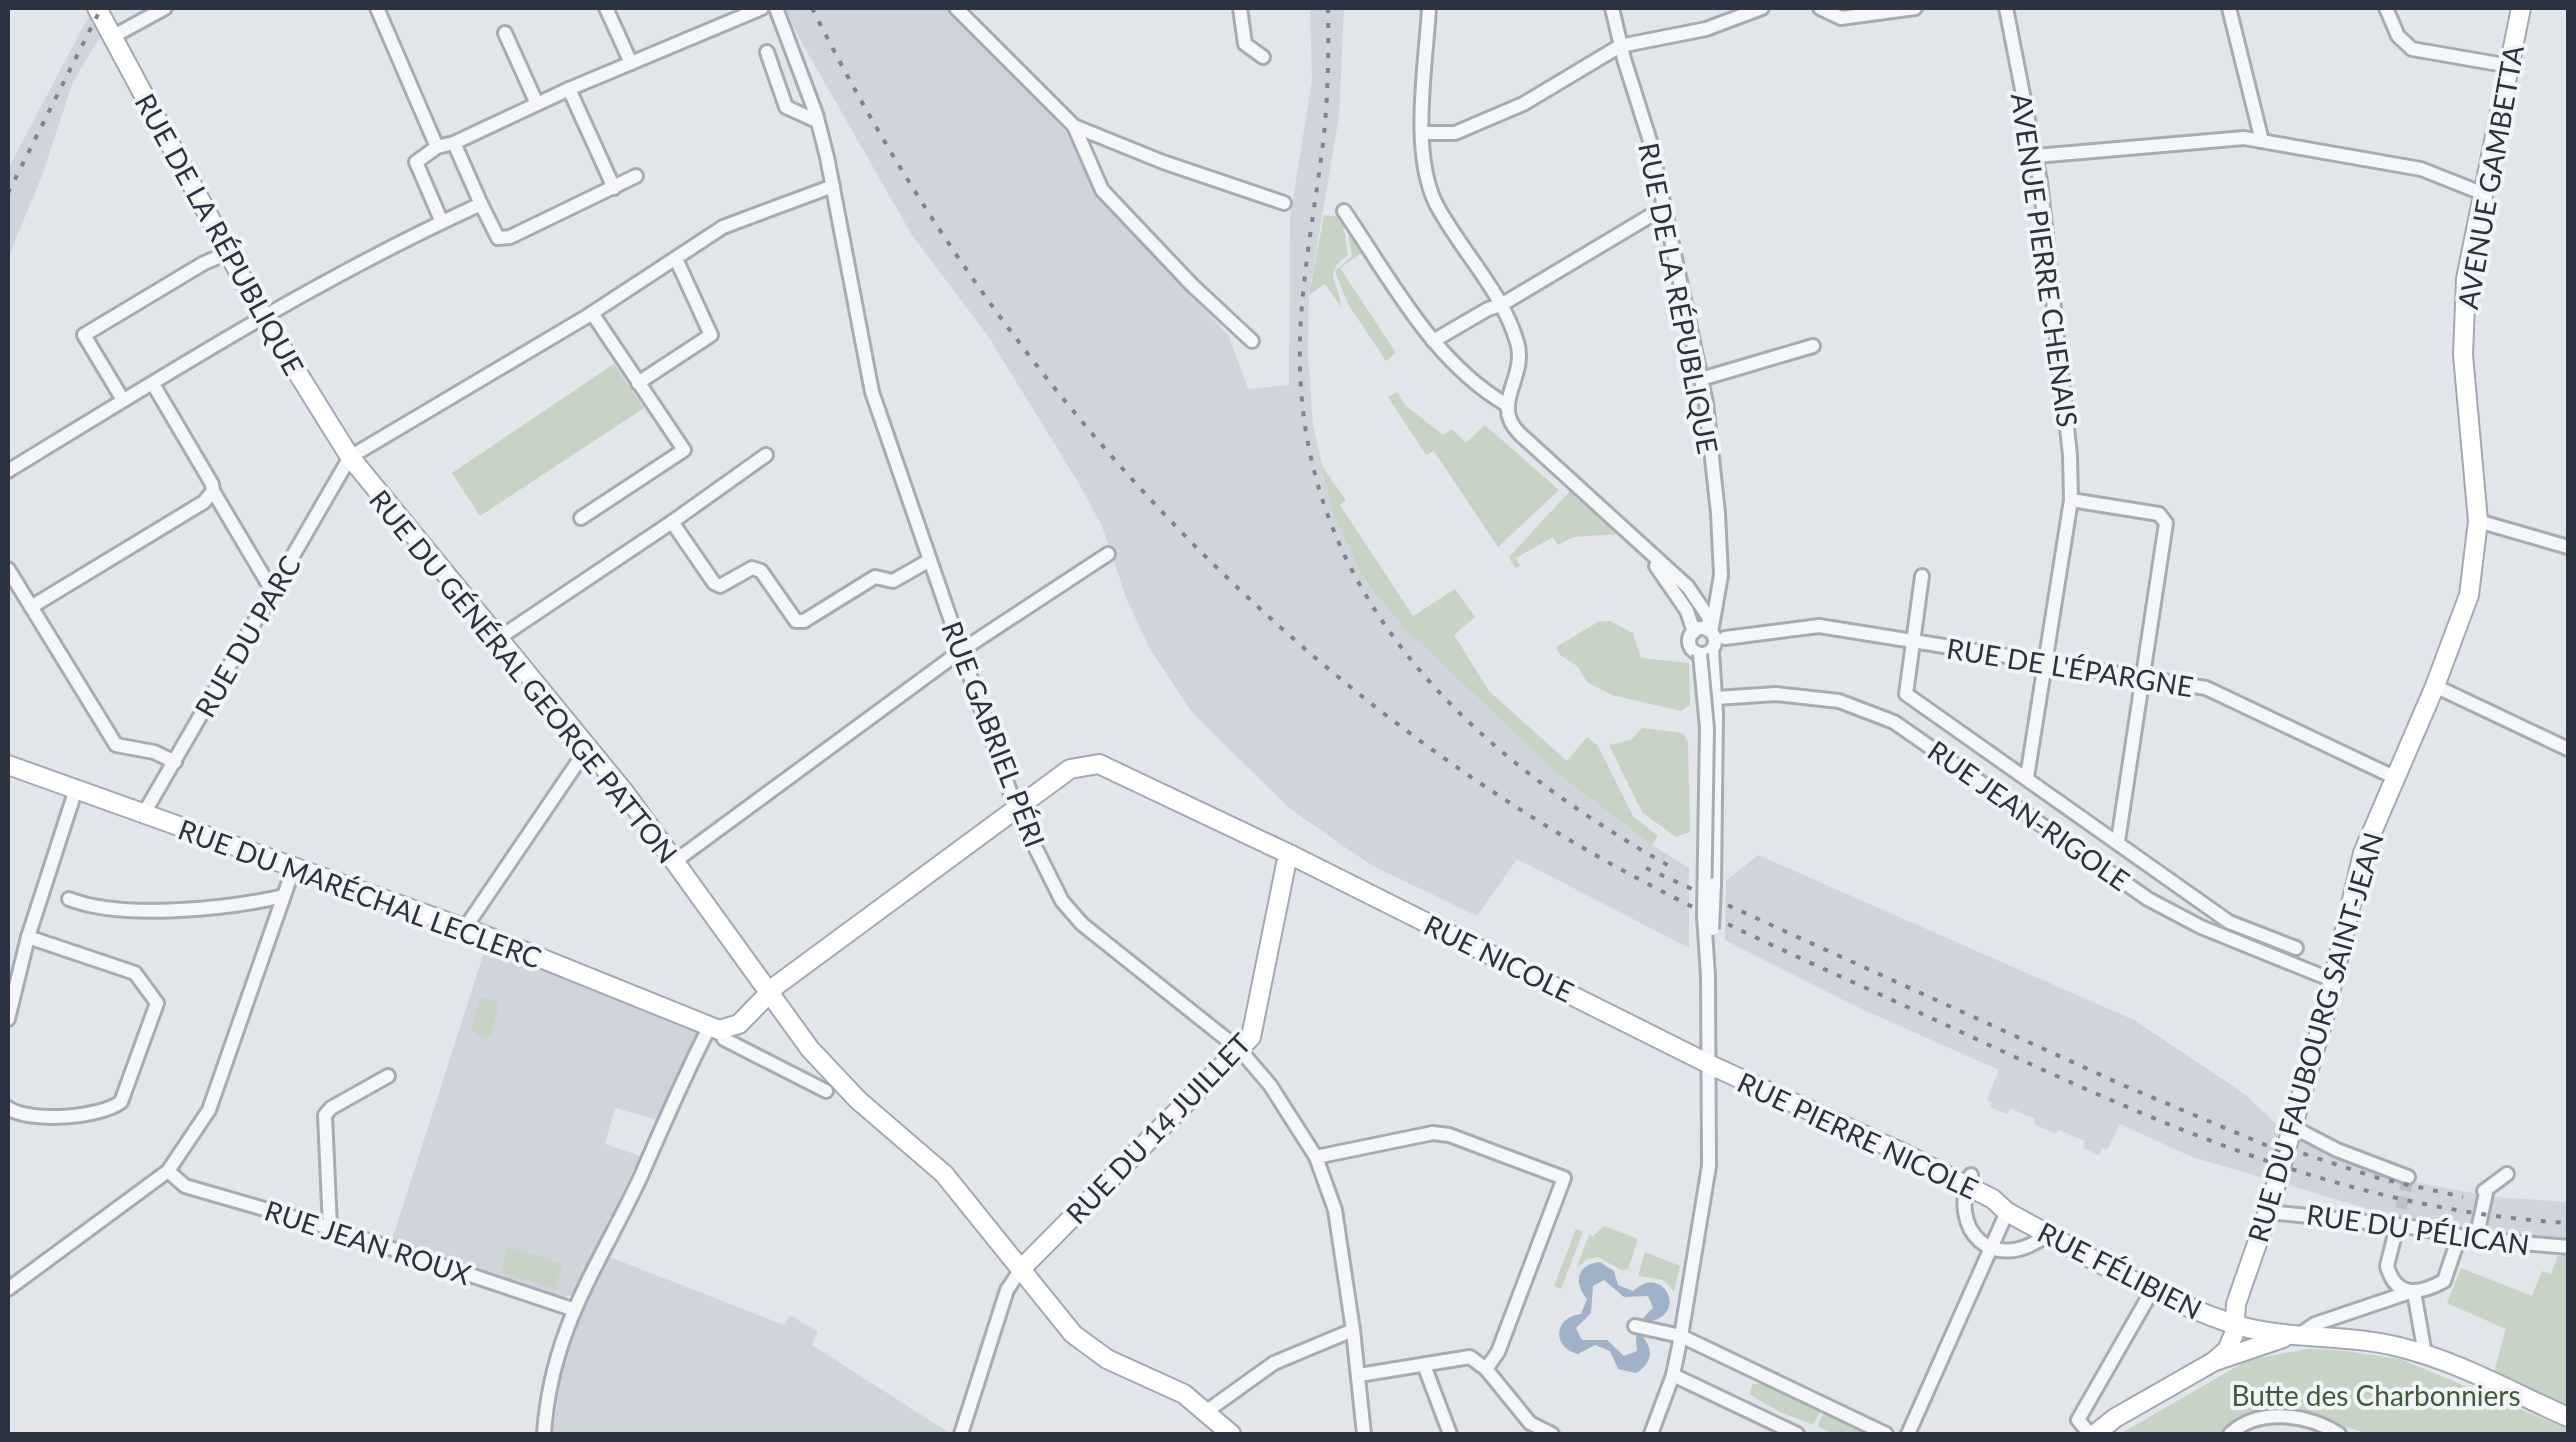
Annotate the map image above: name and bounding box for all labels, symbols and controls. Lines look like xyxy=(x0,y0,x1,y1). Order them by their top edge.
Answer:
street label: AVENUE GAMBETTA xyxy=(2450,42,2530,312)
street label: RUE DE LA RÉPUBLIQUE xyxy=(128,87,312,381)
street label: AVENUE PIERRE CHENAIS xyxy=(2005,91,2085,429)
street label: RUE DE LA RÉPUBLIQUE xyxy=(1632,140,1726,456)
street label: RUE DU GÉNÉRAL GEORGE PATTON xyxy=(363,483,685,869)
street label: RUE DU PARC xyxy=(187,549,307,723)
street label: RUE GABRIEL PÉRI xyxy=(935,616,1053,852)
street label: RUE DE L'ÉPARGNE xyxy=(1944,631,2196,703)
street label: RUE JEAN-RIGOLE xyxy=(1922,733,2136,897)
street label: RUE DU MARÉCHAL LECLERC xyxy=(174,811,546,975)
street label: RUE DU FAUBOURG SAINT-JEAN xyxy=(2240,828,2390,1246)
street label: RUE NICOLE xyxy=(1419,907,1579,1009)
street label: RUE DU 14 JUILLET xyxy=(1059,1026,1258,1230)
street label: RUE PIERRE NICOLE xyxy=(1732,1064,1984,1206)
street label: RUE JEAN ROUX xyxy=(261,1193,475,1291)
street label: RUE DU PÉLICAN xyxy=(2304,1197,2532,1261)
street label: RUE FÉLIBIEN xyxy=(2033,1214,2207,1326)
park label: Butte des Charbonniers xyxy=(2231,1378,2521,1412)

